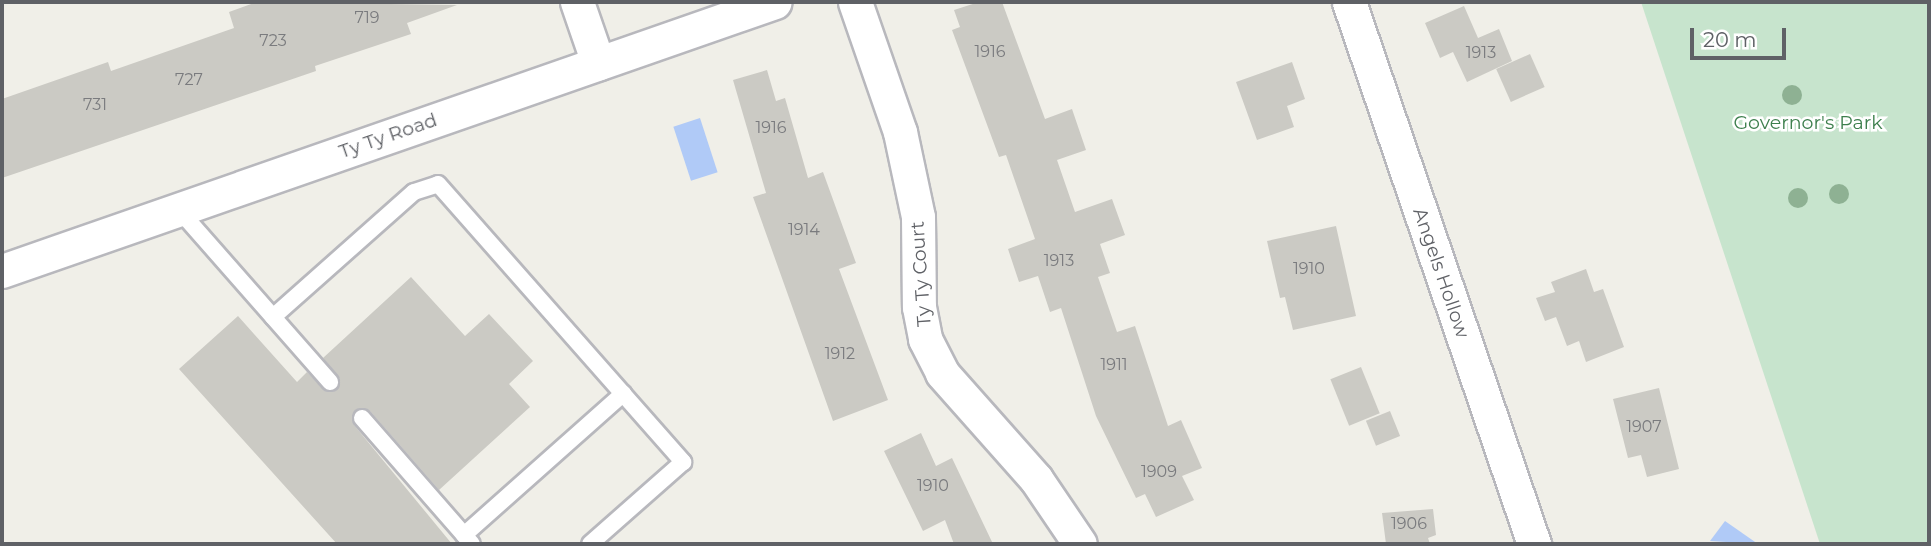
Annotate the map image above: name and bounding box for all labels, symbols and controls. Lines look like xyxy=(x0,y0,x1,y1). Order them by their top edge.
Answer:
house number: 719 xyxy=(354,8,380,28)
scale bar xyxy=(1693,14,1789,58)
text: 20 m xyxy=(1703,27,1757,52)
house number: 723 xyxy=(259,31,287,51)
house number: 1916 xyxy=(974,42,1006,62)
house number: 1913 xyxy=(1466,43,1496,63)
house number: 727 xyxy=(175,70,203,90)
house number: 731 xyxy=(83,95,107,115)
street label: Ty Ty Road xyxy=(336,109,440,163)
park label: Governor's Park xyxy=(1733,112,1883,134)
house number: 1916 xyxy=(755,118,787,138)
street label: Angels Hollow xyxy=(1408,205,1474,341)
house number: 1914 xyxy=(788,220,820,240)
street label: Ty Ty Court xyxy=(906,220,936,328)
house number: 1913 xyxy=(1044,251,1074,271)
house number: 1910 xyxy=(1293,259,1325,279)
house number: 1912 xyxy=(825,344,855,364)
house number: 1911 xyxy=(1100,355,1128,375)
house number: 1907 xyxy=(1626,417,1662,437)
house number: 1909 xyxy=(1141,462,1177,482)
house number: 1910 xyxy=(917,476,949,496)
house number: 1906 xyxy=(1391,514,1427,534)

